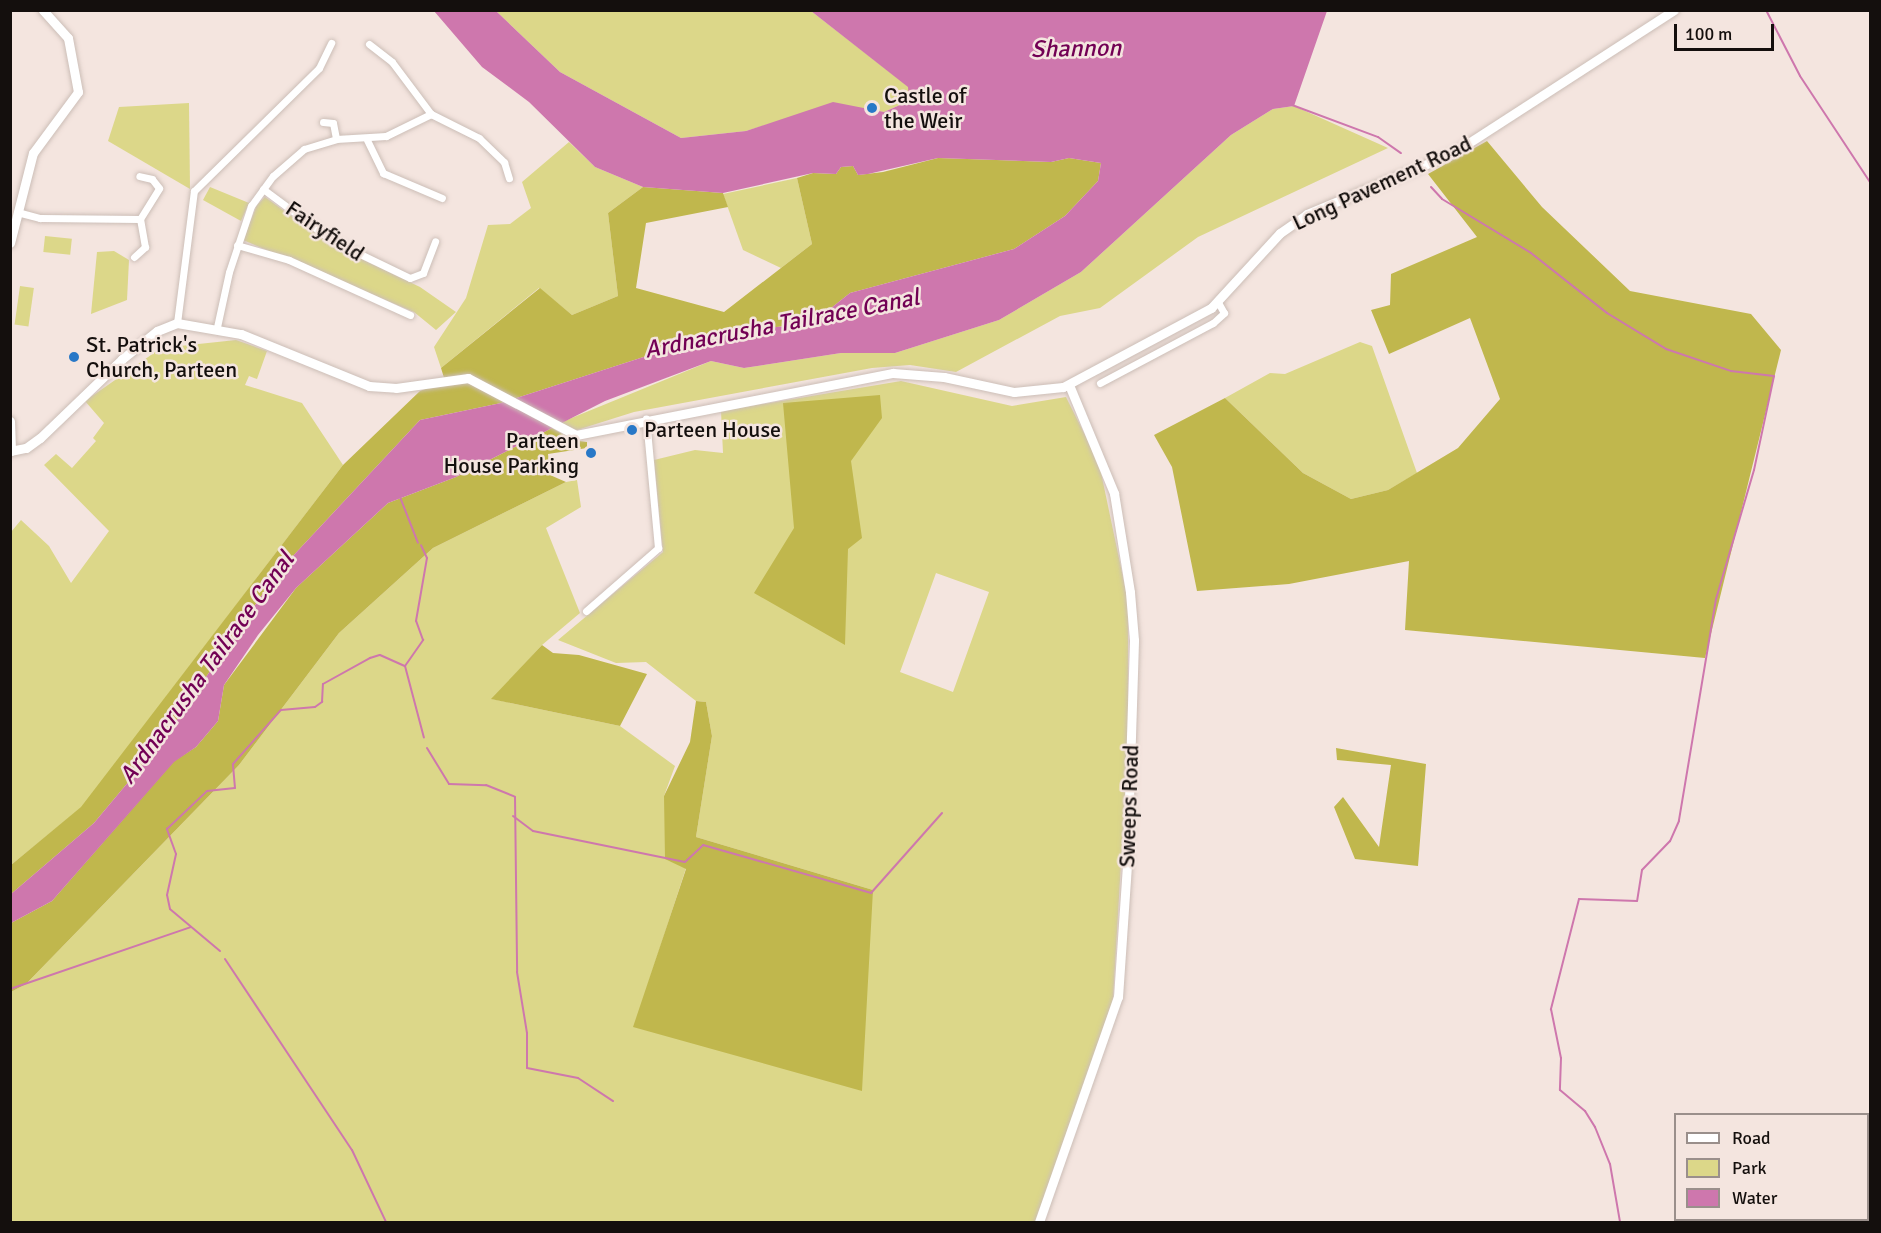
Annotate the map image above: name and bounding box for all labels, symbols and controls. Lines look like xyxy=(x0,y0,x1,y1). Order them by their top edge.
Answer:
scale bar xyxy=(1677,12,1778,50)
text: 100 m xyxy=(1685,23,1732,45)
water label: Shannon xyxy=(1031,34,1121,64)
place label: Castle of the Weir xyxy=(884,82,966,134)
marker: Castle of the Weir xyxy=(865,101,879,115)
street label: Long Pavement Road xyxy=(1288,130,1476,236)
street label: Fairyfield xyxy=(281,195,369,267)
water label: Ardnacrusha Tailrace Canal xyxy=(642,283,922,365)
place label: St. Patrick's Church, Parteen xyxy=(86,331,237,382)
marker: St. Patrick's Church, Parteen xyxy=(67,350,81,364)
place label: Parteen House xyxy=(644,417,781,443)
marker: Parteen House xyxy=(625,423,639,437)
place label: Parteen House Parking xyxy=(443,427,579,478)
marker: Parteen House Parking xyxy=(584,446,598,460)
water label: Ardnacrusha Tailrace Canal xyxy=(113,547,301,789)
street label: Sweeps Road xyxy=(1114,744,1144,868)
legend xyxy=(1674,1113,1869,1221)
text: Road xyxy=(1732,1127,1771,1149)
text: Park xyxy=(1732,1157,1767,1179)
text: Water xyxy=(1732,1187,1777,1209)

